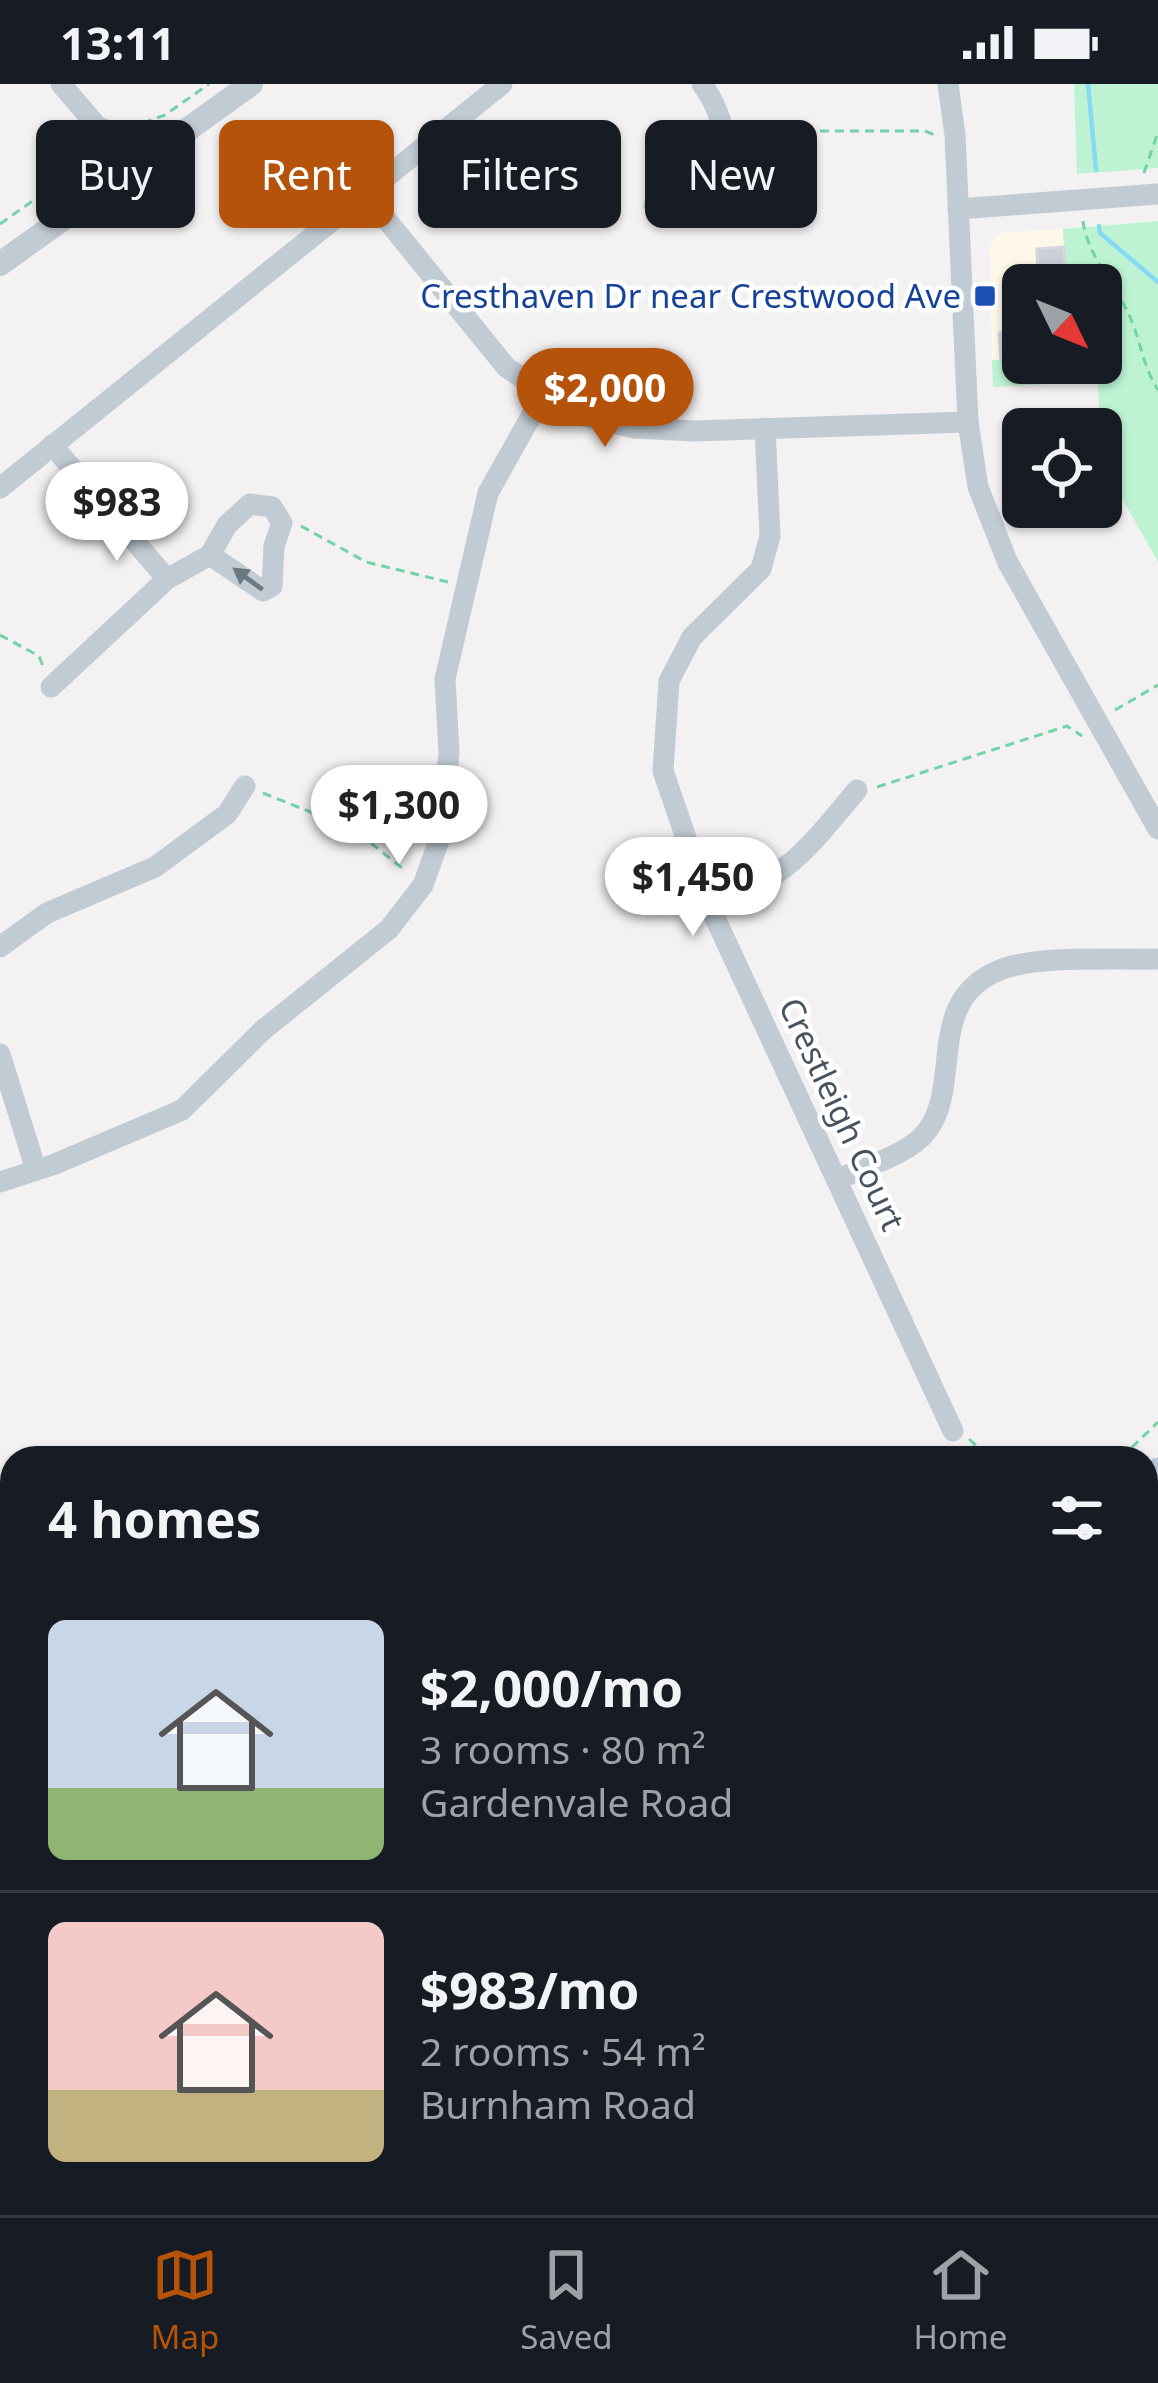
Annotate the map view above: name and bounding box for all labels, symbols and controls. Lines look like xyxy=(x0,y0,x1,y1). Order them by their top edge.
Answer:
text: 13:11 xyxy=(60,12,176,73)
chip: Buy xyxy=(36,120,195,228)
chip: Rent xyxy=(219,120,394,228)
chip: Filters xyxy=(418,120,621,228)
chip: New xyxy=(645,120,817,228)
north arrow xyxy=(1002,264,1122,384)
map controls xyxy=(1002,264,1122,528)
place label: Cresthaven Dr near Crestwood Ave xyxy=(420,273,961,318)
marker: Cresthaven Dr near Crestwood Ave xyxy=(972,283,998,309)
pin: $2,000 xyxy=(507,348,703,450)
text: $2,000 xyxy=(544,360,666,413)
button: locate xyxy=(1002,408,1122,528)
pin: $983 xyxy=(46,462,188,564)
text: $983 xyxy=(72,474,162,527)
one-way arrow xyxy=(232,568,263,592)
pin: $1,300 xyxy=(301,765,497,867)
text: $1,300 xyxy=(338,777,460,830)
pin: $1,450 xyxy=(595,837,791,939)
text: $1,450 xyxy=(632,849,754,902)
street label: Crestleigh Court xyxy=(769,990,916,1237)
text: 4 homes xyxy=(48,1483,261,1553)
icon: filters xyxy=(1044,1485,1110,1551)
text: $2,000/mo xyxy=(420,1652,683,1722)
icon: home xyxy=(144,1668,288,1812)
text: 3 rooms · 80 m² xyxy=(420,1722,706,1775)
text: Gardenvale Road xyxy=(420,1775,733,1828)
text: $983/mo xyxy=(420,1954,639,2024)
icon: home xyxy=(144,1970,288,2114)
text: 2 rooms · 54 m² xyxy=(420,2024,706,2077)
text: Burnham Road xyxy=(420,2077,696,2130)
tab: Map xyxy=(151,2242,219,2359)
tab: Saved xyxy=(520,2242,613,2359)
tab: Home xyxy=(914,2242,1007,2359)

